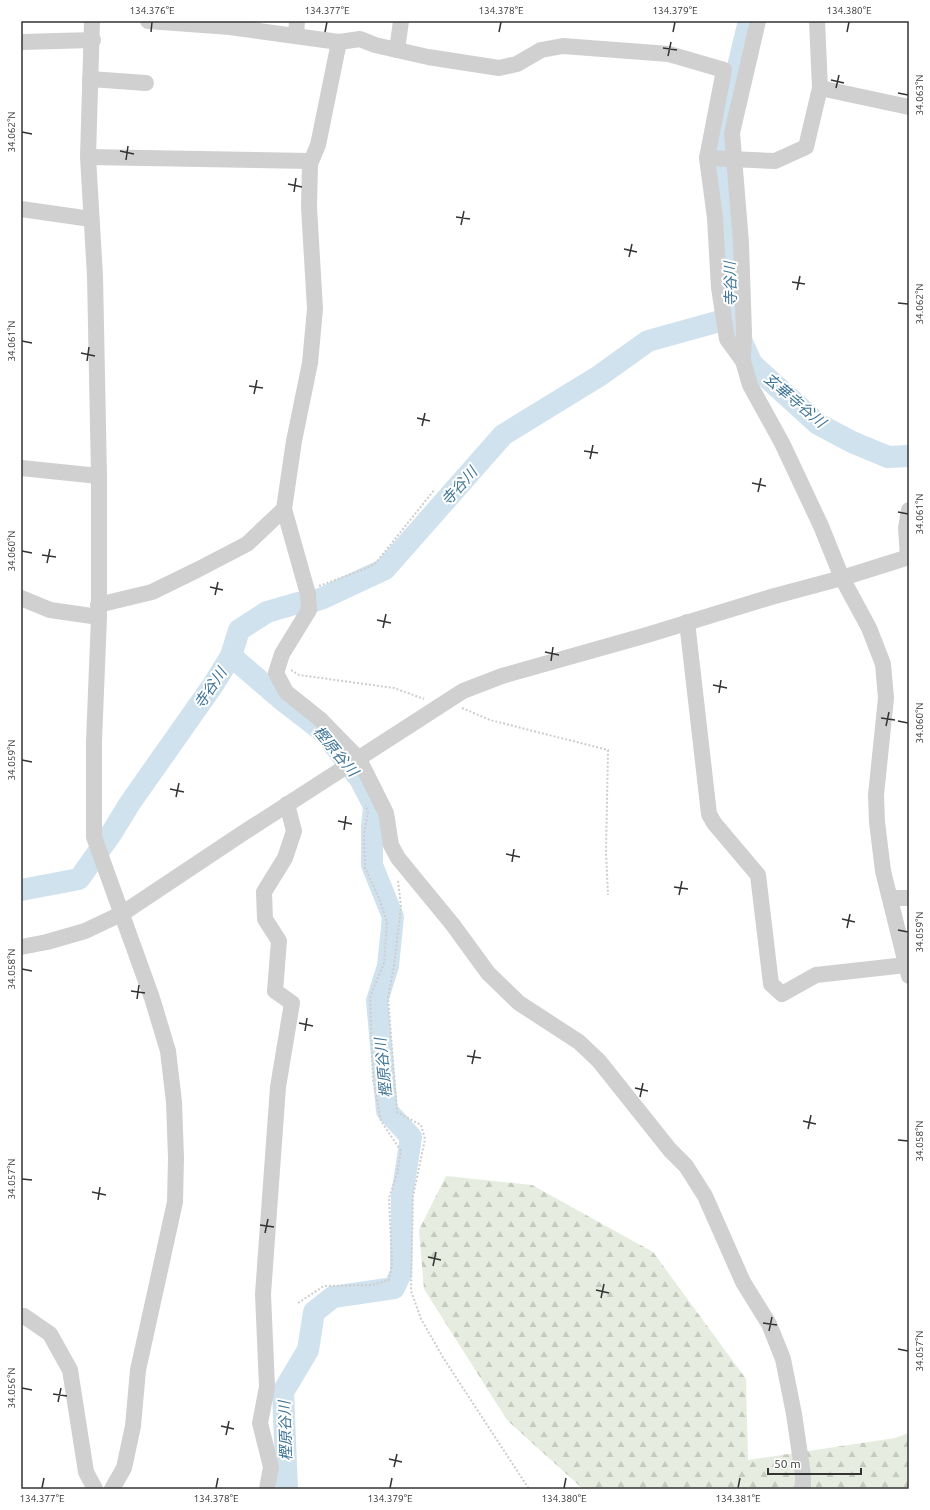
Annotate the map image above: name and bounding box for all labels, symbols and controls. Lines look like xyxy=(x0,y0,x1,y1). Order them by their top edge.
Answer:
text: 134.376°E xyxy=(129,5,175,16)
text: 134.377°E xyxy=(304,5,350,16)
text: 134.378°E xyxy=(478,5,524,16)
text: 134.379°E xyxy=(652,5,698,16)
text: 134.380°E xyxy=(826,5,872,16)
text: 34.063°N xyxy=(914,74,925,116)
text: 34.062°N xyxy=(6,111,17,153)
water label: 寺谷川 xyxy=(721,259,739,307)
text: 34.062°N xyxy=(914,283,925,325)
text: 34.061°N xyxy=(6,320,17,362)
water label: 玄華寺谷川 xyxy=(761,369,831,432)
water label: 寺谷川 xyxy=(438,462,482,508)
text: 34.061°N xyxy=(914,493,925,535)
text: 34.060°N xyxy=(6,530,17,572)
water label: 寺谷川 xyxy=(190,663,231,711)
text: 34.060°N xyxy=(914,702,925,744)
water label: 樫原谷川 xyxy=(310,723,363,781)
text: 34.059°N xyxy=(6,739,17,781)
text: 34.059°N xyxy=(914,911,925,953)
text: 34.058°N xyxy=(6,948,17,990)
water label: 樫原谷川 xyxy=(371,1035,395,1099)
text: 34.058°N xyxy=(914,1120,925,1162)
text: 34.057°N xyxy=(6,1158,17,1200)
text: 34.057°N xyxy=(914,1330,925,1372)
text: 34.056°N xyxy=(6,1367,17,1409)
water label: 樫原谷川 xyxy=(275,1399,295,1461)
scale bar xyxy=(768,1450,861,1476)
text: 50 m xyxy=(774,1457,801,1470)
text: 134.377°E xyxy=(19,1493,65,1504)
text: 134.378°E xyxy=(193,1493,239,1504)
text: 134.379°E xyxy=(367,1493,413,1504)
text: 134.380°E xyxy=(541,1493,587,1504)
text: 134.381°E xyxy=(715,1493,761,1504)

